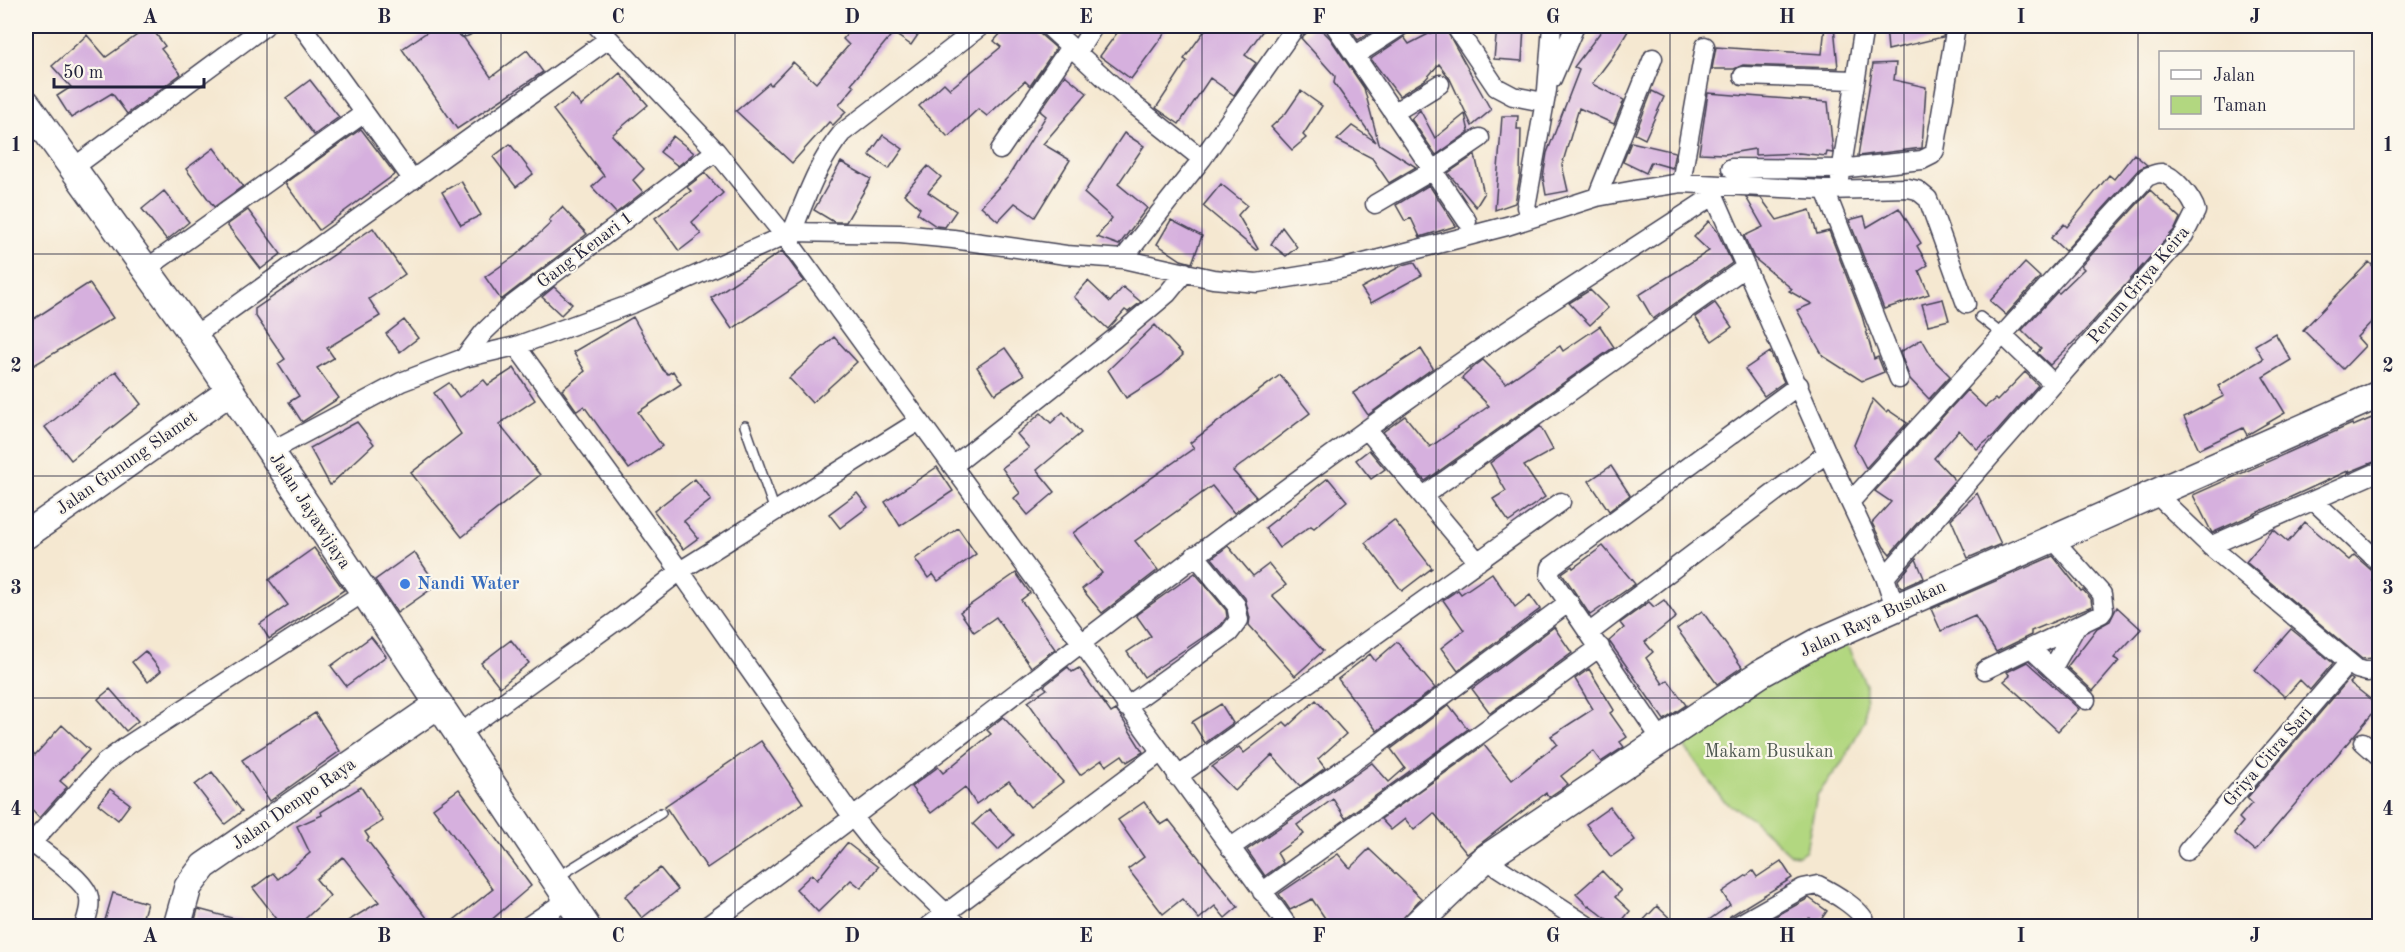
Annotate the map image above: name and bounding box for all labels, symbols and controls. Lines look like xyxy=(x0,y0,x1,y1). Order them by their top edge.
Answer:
text: A xyxy=(142,8,158,28)
text: B xyxy=(377,8,391,28)
text: C xyxy=(611,8,625,28)
text: D xyxy=(844,8,860,28)
text: E xyxy=(1079,8,1093,28)
text: F xyxy=(1312,8,1326,28)
text: G xyxy=(1546,8,1560,28)
text: H xyxy=(1779,8,1795,28)
text: I xyxy=(2017,8,2025,28)
text: J xyxy=(2250,8,2261,28)
scale bar xyxy=(54,51,204,89)
legend xyxy=(2159,51,2354,129)
text: 50 m xyxy=(63,64,103,82)
text: Jalan xyxy=(2213,67,2255,85)
text: Taman xyxy=(2213,97,2267,115)
text: 1 xyxy=(10,136,22,156)
text: 1 xyxy=(2382,136,2394,156)
street label: Gang Kenari 1 xyxy=(534,208,636,292)
street label: Perum Griya Keira xyxy=(2085,223,2193,347)
text: 2 xyxy=(10,357,22,377)
text: 2 xyxy=(2382,357,2394,377)
street label: Jalan Gunung Slamet xyxy=(53,408,201,518)
street label: Jalan Jayawijaya xyxy=(266,450,354,572)
place label: Nandi Water xyxy=(417,575,520,593)
marker: Nandi Water xyxy=(398,577,412,591)
street label: Jalan Raya Busukan xyxy=(1797,577,1949,661)
text: 3 xyxy=(10,579,22,599)
text: 3 xyxy=(2382,579,2394,599)
street label: Griya Citra Sari xyxy=(2220,704,2316,810)
park label: Makam Busukan xyxy=(1705,743,1834,761)
street label: Jalan Dempo Raya xyxy=(229,755,359,853)
text: 4 xyxy=(10,800,22,820)
text: 4 xyxy=(2382,800,2394,820)
text: A xyxy=(142,927,158,947)
text: B xyxy=(377,927,391,947)
text: C xyxy=(611,927,625,947)
text: D xyxy=(844,927,860,947)
text: E xyxy=(1079,927,1093,947)
text: F xyxy=(1312,927,1326,947)
text: G xyxy=(1546,927,1560,947)
text: H xyxy=(1779,927,1795,947)
text: I xyxy=(2017,927,2025,947)
text: J xyxy=(2250,927,2261,947)

